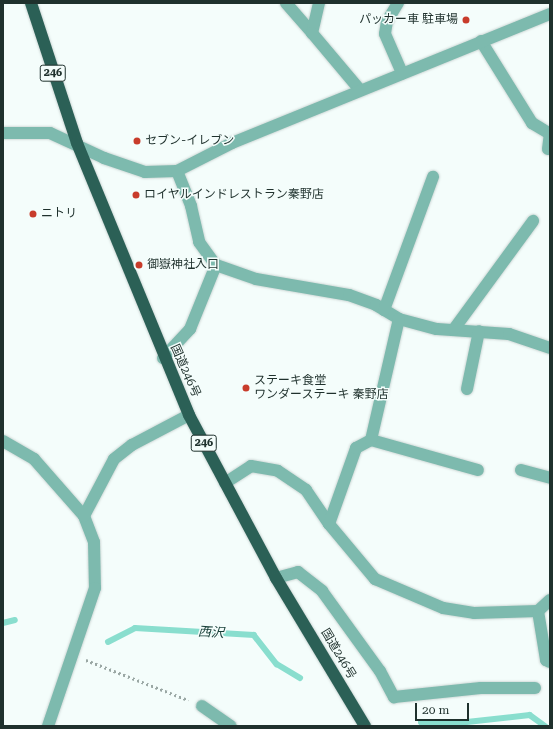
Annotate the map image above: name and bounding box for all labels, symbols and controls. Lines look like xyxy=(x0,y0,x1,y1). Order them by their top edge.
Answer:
place label: パッカー車 駐車場 xyxy=(359,13,458,27)
marker: パッカー車 駐車場 xyxy=(461,15,471,25)
road number: 246 xyxy=(39,64,67,82)
place label: セブン-イレブン xyxy=(145,134,234,148)
marker: セブン-イレブン xyxy=(132,136,142,146)
place label: ロイヤルインドレストラン秦野店 xyxy=(144,188,324,202)
marker: ロイヤルインドレストラン秦野店 xyxy=(131,190,141,200)
place label: ニトリ xyxy=(41,207,77,221)
marker: ニトリ xyxy=(28,209,38,219)
place label: 御嶽神社入口 xyxy=(147,258,219,272)
marker: 御嶽神社入口 xyxy=(134,260,144,270)
street label: 国道246号 xyxy=(167,342,203,400)
place label: ステーキ食堂 ワンダーステーキ 秦野店 xyxy=(254,374,389,402)
marker: ステーキ食堂 ワンダーステーキ 秦野店 xyxy=(241,383,251,393)
road number: 246 xyxy=(190,434,218,452)
water label: 西沢 xyxy=(198,625,224,641)
street label: 国道246号 xyxy=(317,626,359,682)
scale bar xyxy=(417,695,471,721)
text: 20 m xyxy=(422,703,449,717)

